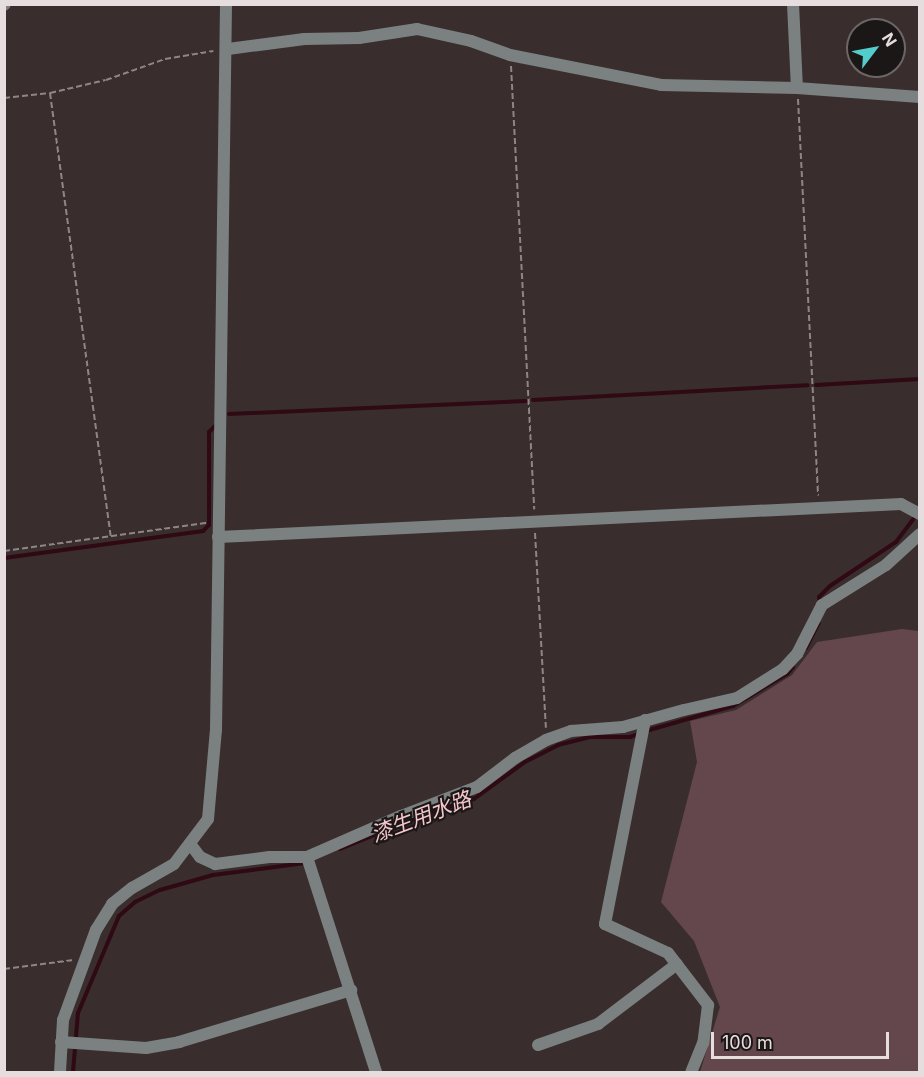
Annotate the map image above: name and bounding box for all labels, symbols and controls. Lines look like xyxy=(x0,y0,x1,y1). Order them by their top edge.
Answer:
north arrow xyxy=(846,18,906,78)
text: N xyxy=(878,29,901,50)
water label: 漆生用水路 xyxy=(367,786,475,848)
scale bar xyxy=(714,1020,892,1058)
text: 100 m xyxy=(722,1032,773,1053)

